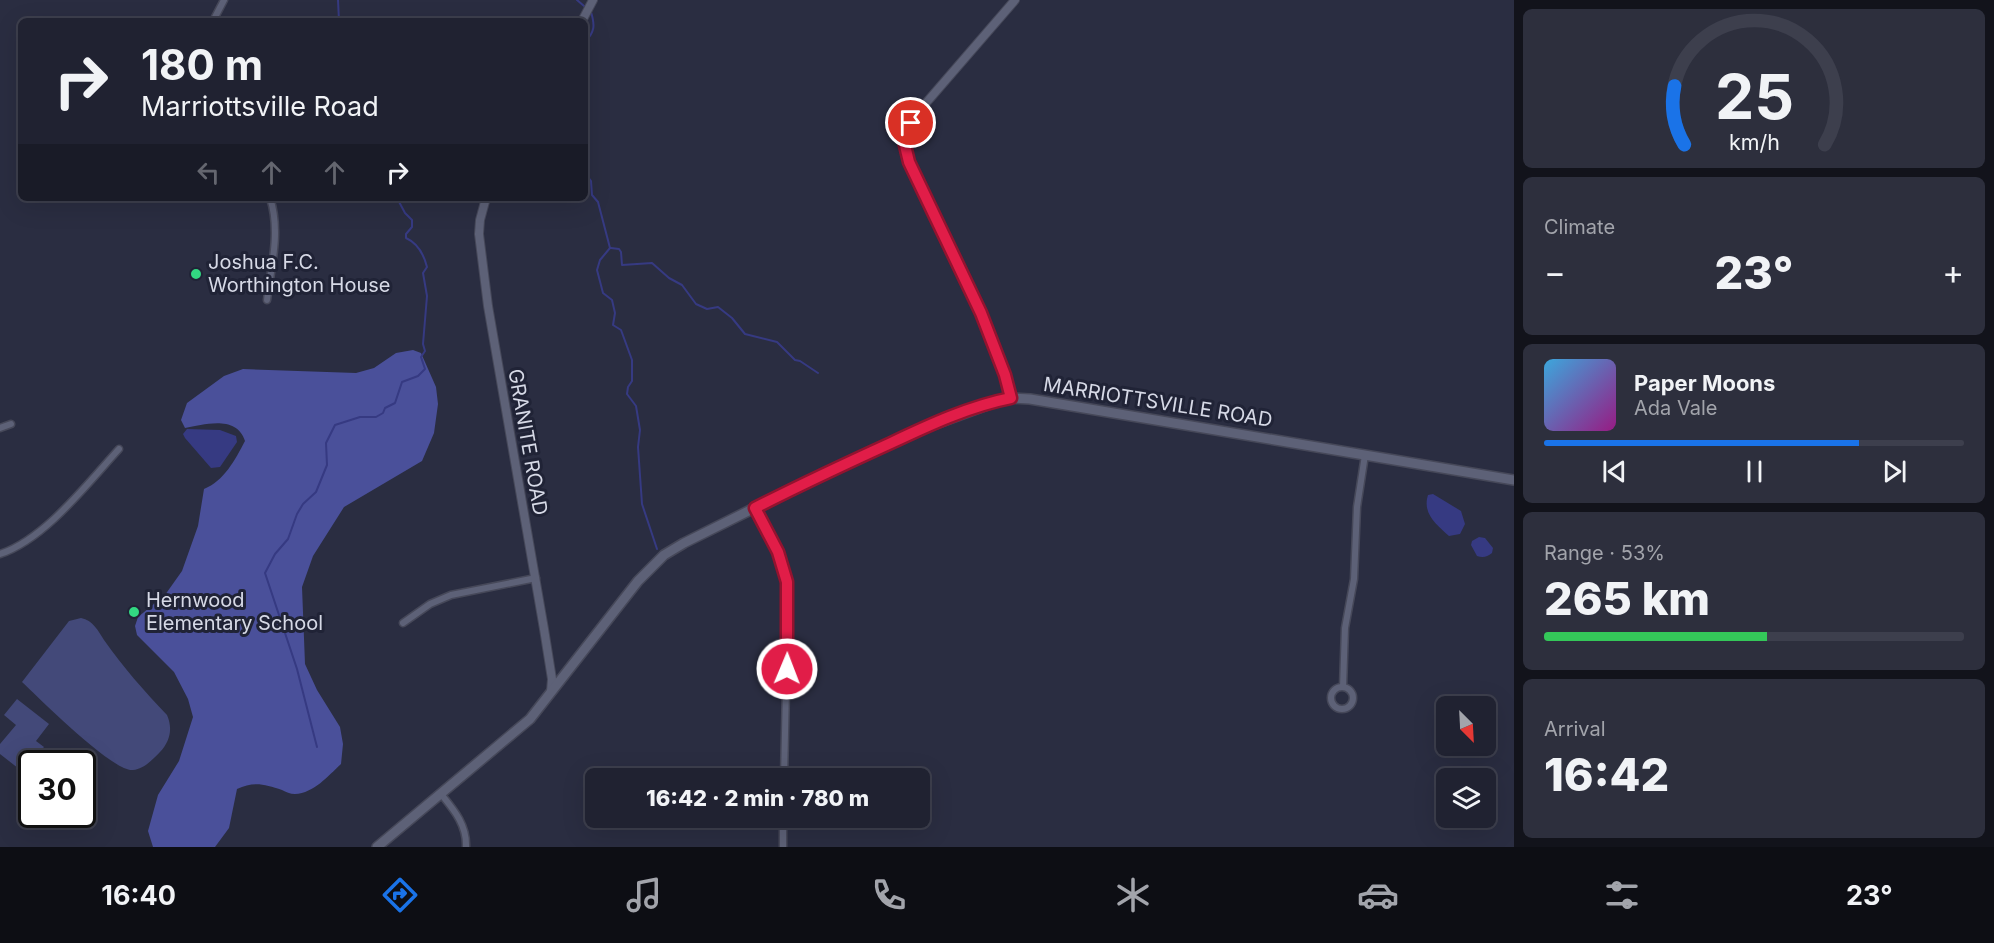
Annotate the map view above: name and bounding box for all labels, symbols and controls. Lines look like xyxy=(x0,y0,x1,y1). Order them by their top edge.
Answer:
text: 180 m xyxy=(141,39,263,90)
icon: right xyxy=(42,42,120,120)
text: 25 xyxy=(1714,59,1794,134)
text: Marriottsville Road xyxy=(141,90,379,123)
pin xyxy=(885,97,936,148)
icon: arrive xyxy=(894,106,927,139)
text: km/h xyxy=(1729,130,1779,156)
icon: left xyxy=(192,156,225,189)
icon: ahead xyxy=(255,156,288,189)
icon: ahead xyxy=(318,156,351,189)
icon: right xyxy=(381,156,414,189)
text: Climate xyxy=(1544,215,1615,239)
text: 23° xyxy=(1715,245,1793,300)
place label: Joshua F.C. Worthington House xyxy=(208,250,391,297)
text: − xyxy=(1544,252,1566,292)
text: + xyxy=(1942,252,1964,292)
marker: Joshua F.C. Worthington House xyxy=(189,267,203,281)
street label: GRANITE ROAD xyxy=(503,367,553,517)
text: Paper Moons xyxy=(1634,370,1775,396)
street label: MARRIOTTSVILLE ROAD xyxy=(1042,372,1274,432)
text: Ada Vale xyxy=(1634,396,1717,420)
icon: previous xyxy=(1598,455,1631,488)
icon: pause xyxy=(1738,455,1771,488)
icon: next xyxy=(1878,455,1911,488)
text: Range · 53% xyxy=(1544,541,1665,565)
text: 265 km xyxy=(1544,571,1710,626)
place label: Hernwood Elementary School xyxy=(146,588,323,635)
marker: Hernwood Elementary School xyxy=(127,605,141,619)
position arrow xyxy=(755,637,819,701)
north arrow xyxy=(1436,696,1496,756)
map controls xyxy=(1436,696,1496,828)
text: Arrival xyxy=(1544,717,1606,741)
text: 16:42 xyxy=(1544,747,1669,802)
speed limit sign: 30 xyxy=(18,750,96,828)
button: layers xyxy=(1436,768,1496,828)
text: 16:42 · 2 min · 780 m xyxy=(646,785,869,811)
icon: directions xyxy=(379,874,421,916)
icon: music xyxy=(623,874,665,916)
icon: phone xyxy=(868,874,910,916)
icon: climate xyxy=(1112,874,1154,916)
icon: car xyxy=(1357,874,1399,916)
icon: filters xyxy=(1601,874,1643,916)
text: 16:40 xyxy=(101,879,176,912)
text: 23° xyxy=(1846,879,1893,912)

